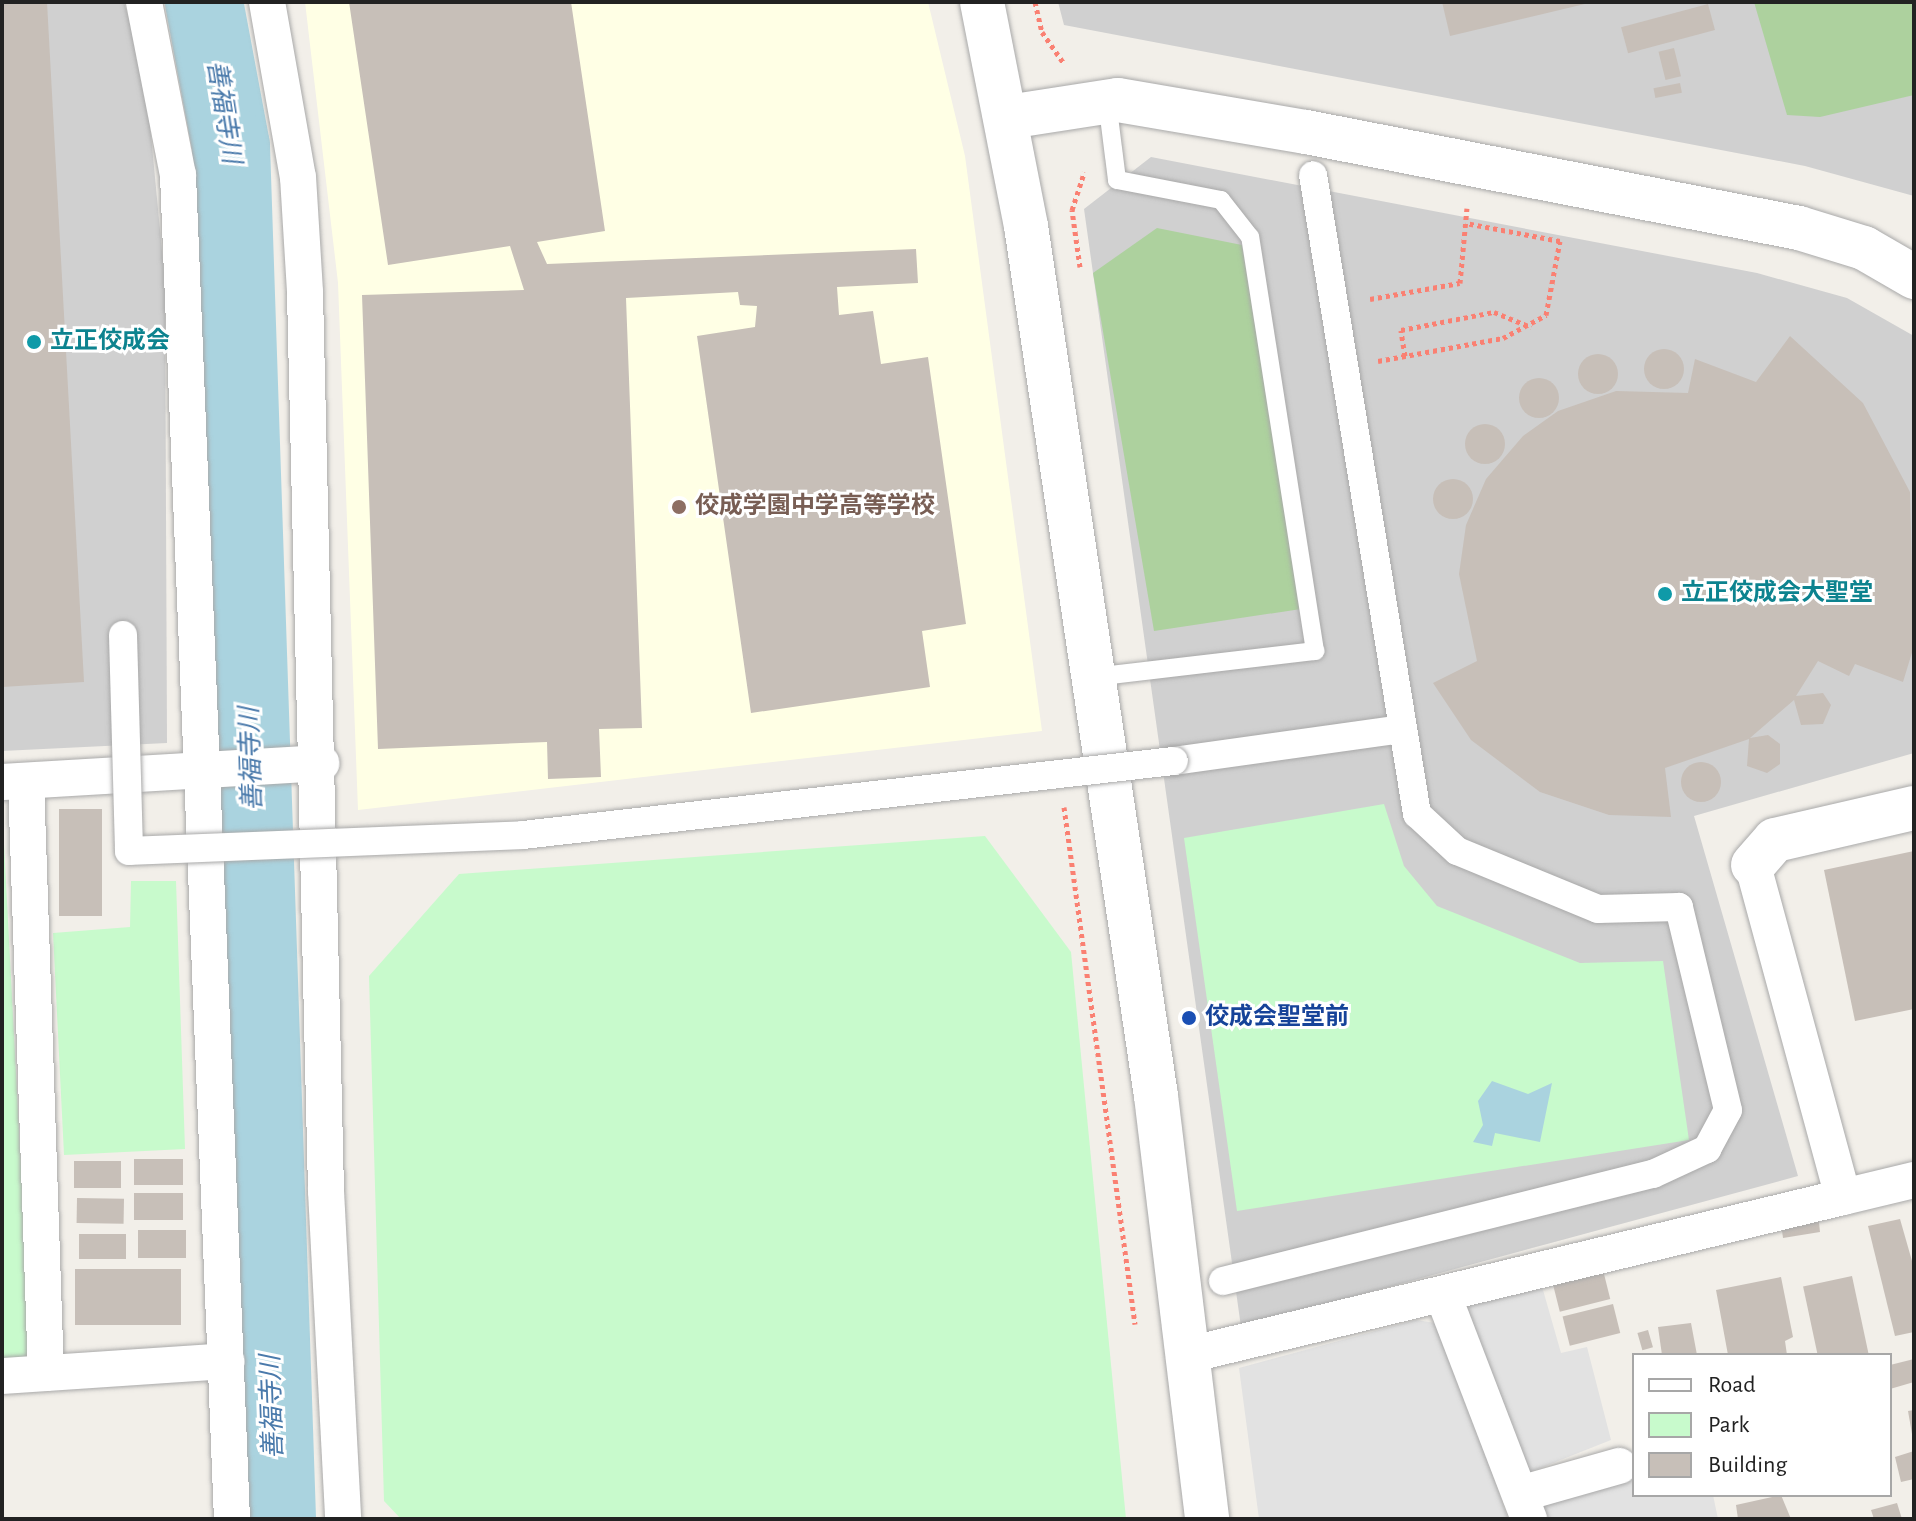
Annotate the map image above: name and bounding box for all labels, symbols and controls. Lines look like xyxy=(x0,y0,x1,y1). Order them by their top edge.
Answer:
water label: 善福寺川 xyxy=(199,58,247,166)
place label: 立正佼成会 xyxy=(50,328,170,356)
marker: 立正佼成会 xyxy=(25,333,43,351)
place label: 佼成学園中学高等学校 xyxy=(695,493,935,521)
marker: 佼成学園中学高等学校 xyxy=(670,498,688,516)
place label: 立正佼成会大聖堂 xyxy=(1681,580,1873,608)
marker: 立正佼成会大聖堂 xyxy=(1656,585,1674,603)
water label: 善福寺川 xyxy=(235,706,269,812)
place label: 佼成会聖堂前 xyxy=(1205,1004,1349,1032)
marker: 佼成会聖堂前 xyxy=(1180,1009,1198,1027)
legend xyxy=(1632,1353,1892,1497)
water label: 善福寺川 xyxy=(256,1354,290,1460)
text: Road xyxy=(1708,1373,1756,1397)
text: Park xyxy=(1708,1413,1749,1437)
text: Building xyxy=(1708,1453,1787,1477)

